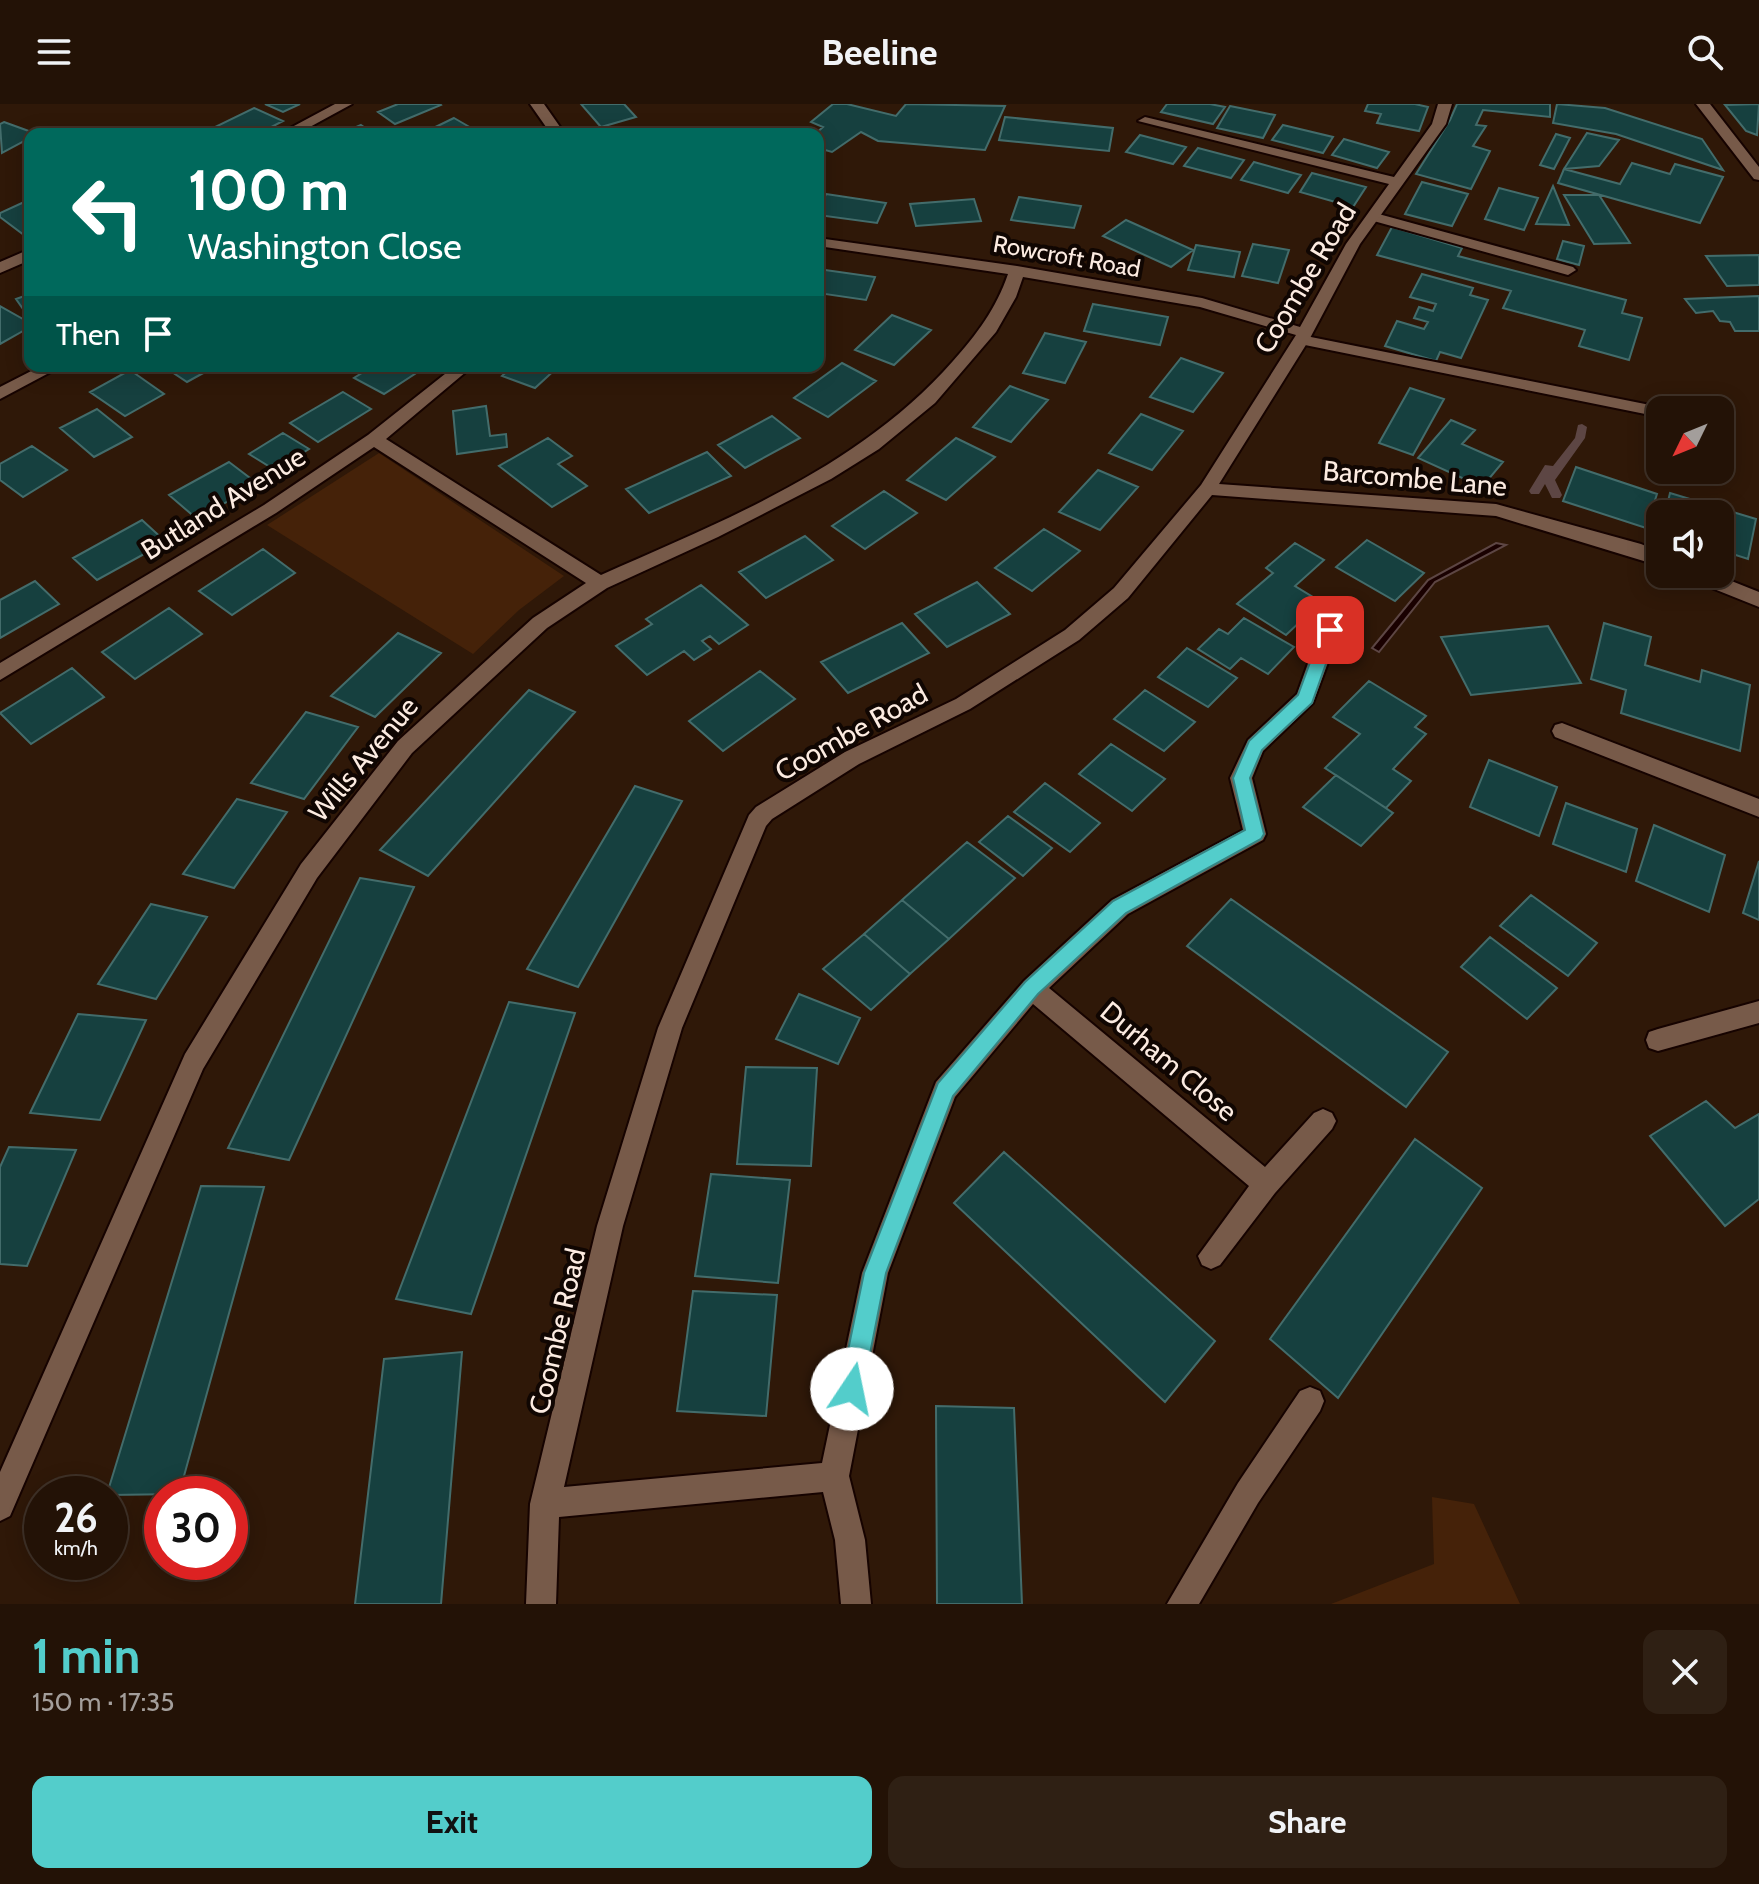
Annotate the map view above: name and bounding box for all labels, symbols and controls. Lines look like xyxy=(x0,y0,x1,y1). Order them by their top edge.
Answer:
icon: menu xyxy=(32,30,76,74)
text: Beeline xyxy=(821,30,938,74)
icon: search xyxy=(1683,30,1727,74)
text: 100 m xyxy=(188,156,349,224)
icon: left xyxy=(56,160,160,264)
street label: Coombe Road xyxy=(1247,197,1363,359)
text: Washington Close xyxy=(188,224,462,268)
street label: Rowcroft Road xyxy=(991,229,1143,283)
icon: arrive xyxy=(136,312,180,356)
text: Then xyxy=(56,316,120,353)
north arrow xyxy=(1646,396,1734,484)
map controls xyxy=(1646,396,1734,588)
street label: Butland Avenue xyxy=(135,439,311,567)
street label: Barcombe Lane xyxy=(1321,453,1509,503)
button: sound xyxy=(1646,500,1734,588)
pin xyxy=(1296,596,1364,664)
icon: arrive xyxy=(1308,608,1352,652)
street label: Coombe Road xyxy=(769,676,933,788)
street label: Wills Avenue xyxy=(301,690,425,828)
street label: Durham Close xyxy=(1094,994,1244,1128)
street label: Coombe Road xyxy=(521,1245,593,1417)
position arrow xyxy=(810,1347,894,1431)
speed limit sign: 30 xyxy=(144,1476,248,1580)
text: 26 xyxy=(54,1493,98,1542)
text: km/h xyxy=(54,1536,98,1560)
text: 1 min xyxy=(32,1627,140,1685)
button: close xyxy=(1643,1630,1727,1714)
text: 150 m · 17:35 xyxy=(32,1686,174,1718)
button: Exit xyxy=(32,1776,872,1868)
button: Share xyxy=(888,1776,1727,1868)

